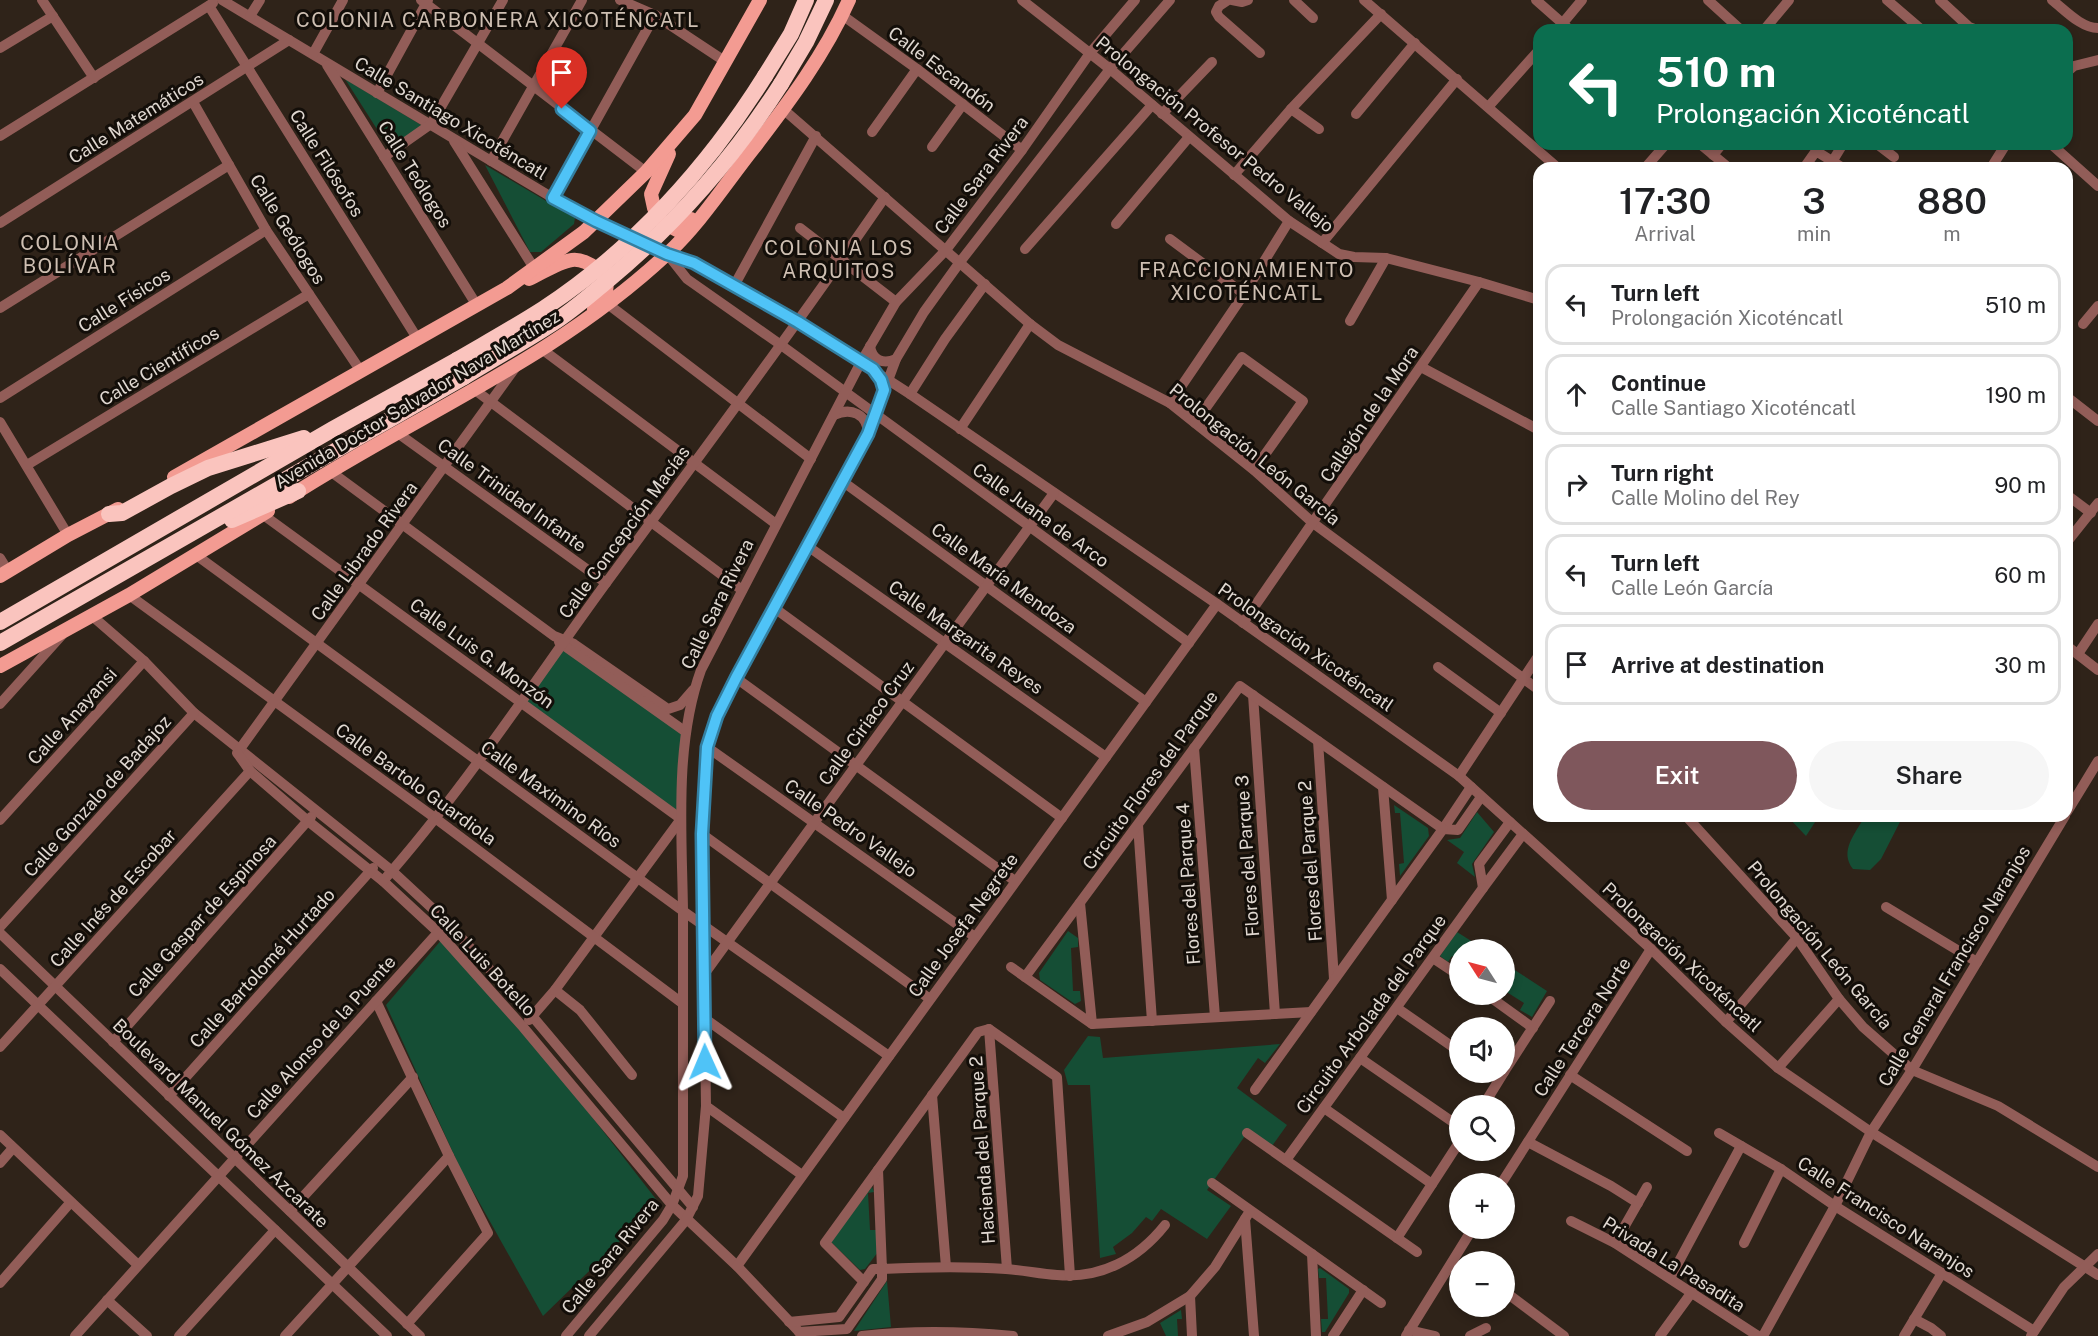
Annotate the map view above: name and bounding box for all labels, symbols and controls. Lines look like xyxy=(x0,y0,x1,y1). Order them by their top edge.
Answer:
district label: COLONIA CARBONERA XICOTÉNCATL xyxy=(296,7,700,32)
street label: Calle Escandón xyxy=(884,22,1000,116)
street label: Prolongación Profesor Pedro Vallejo xyxy=(1092,31,1338,237)
pin xyxy=(536,47,587,109)
text: 510 m xyxy=(1656,47,1776,96)
icon: left xyxy=(1557,48,1635,126)
street label: Calle Santiago Xicoténcatl xyxy=(351,52,551,184)
icon: arrive xyxy=(545,56,578,89)
street label: Calle Matemáticos xyxy=(65,68,207,168)
text: Prolongación Xicoténcatl xyxy=(1656,97,1970,129)
street label: Calle Filósofos xyxy=(286,106,368,220)
street label: Calle Sara Rivera xyxy=(930,112,1032,238)
street label: Calle Teólogos xyxy=(374,117,456,231)
street label: Calle Geólogos xyxy=(246,170,330,288)
text: 17:30 xyxy=(1619,180,1711,222)
text: 3 xyxy=(1802,180,1826,222)
text: 880 xyxy=(1917,180,1987,222)
text: Arrival xyxy=(1634,222,1696,246)
text: min xyxy=(1797,222,1831,246)
text: m xyxy=(1943,222,1961,246)
district label: COLONIA BOLÍVAR xyxy=(20,231,120,278)
district label: COLONIA LOS ARQUITOS xyxy=(764,236,914,283)
district label: FRACCIONAMIENTO XICOTÉNCATL xyxy=(1139,258,1355,305)
street label: Calle Físicos xyxy=(74,263,174,337)
text: Turn left xyxy=(1611,280,1700,306)
icon: left xyxy=(1560,288,1593,321)
text: 510 m xyxy=(1985,292,2046,318)
street label: Avenida Doctor Salvador Nava Martínez xyxy=(271,305,563,493)
text: Prolongación Xicoténcatl xyxy=(1611,306,1844,330)
street label: Calle Científicos xyxy=(95,322,223,410)
street label: Callejón de la Mora xyxy=(1316,342,1422,486)
text: Continue xyxy=(1611,370,1706,396)
icon: ahead xyxy=(1560,378,1593,411)
street label: Prolongación León García xyxy=(1166,379,1344,529)
text: 190 m xyxy=(1986,382,2046,408)
text: Calle Santiago Xicoténcatl xyxy=(1611,396,1856,420)
street label: Calle Trinidad Infante xyxy=(434,434,590,556)
street label: Calle Concepción Macías xyxy=(554,442,694,622)
street label: Calle Juana de Arco xyxy=(969,458,1113,572)
text: Turn right xyxy=(1611,460,1714,486)
icon: right xyxy=(1560,468,1593,501)
text: 90 m xyxy=(1995,472,2046,498)
street label: Calle Librado Rivera xyxy=(307,477,421,625)
text: Calle Molino del Rey xyxy=(1611,486,1800,510)
street label: Calle María Mendoza xyxy=(927,518,1081,638)
street label: Calle Sara Rivera xyxy=(676,536,758,672)
text: Turn left xyxy=(1611,550,1700,576)
icon: left xyxy=(1560,558,1593,591)
text: 60 m xyxy=(1995,562,2046,588)
street label: Calle Margarita Reyes xyxy=(885,576,1047,698)
text: Calle León García xyxy=(1611,576,1773,600)
street label: Prolongación Xicoténcatl xyxy=(1214,578,1398,716)
street label: Calle Luis G. Monzón xyxy=(406,594,558,712)
icon: arrive xyxy=(1560,648,1593,681)
text: Arrive at destination xyxy=(1611,652,1824,678)
text: 30 m xyxy=(1994,652,2046,678)
street label: Calle Ciriaco Cruz xyxy=(814,657,918,789)
street label: Calle Anayansi xyxy=(23,663,121,769)
street label: Circuito Flores del Parque xyxy=(1078,686,1222,874)
street label: Calle Gonzalo de Badajoz xyxy=(19,711,175,881)
street label: Calle Bartolo Guardiola xyxy=(332,719,500,849)
street label: Calle Maximino Ríos xyxy=(477,736,625,852)
button: Exit xyxy=(1557,741,1797,810)
button: Share xyxy=(1809,741,2049,810)
street label: Calle Pedro Vallejo xyxy=(781,774,921,882)
street label: Flores del Parque 3 xyxy=(1231,774,1263,938)
street label: Flores del Parque 2 xyxy=(1294,780,1326,942)
street label: Flores del Parque 4 xyxy=(1172,803,1204,965)
street label: Calle Inés de Escobar xyxy=(45,825,181,971)
street label: Calle Gaspar de Espinosa xyxy=(124,831,280,1001)
street label: Calle General Francisco Naranjos xyxy=(1874,842,2034,1090)
street label: Calle Josefa Negrete xyxy=(904,849,1022,1001)
street label: Prolongación León García xyxy=(1743,857,1897,1033)
street label: Prolongación Xicoténcatl xyxy=(1598,878,1766,1036)
street label: Calle Bartolomé Hurtado xyxy=(185,884,339,1052)
street label: Calle Luis Botello xyxy=(426,900,540,1020)
street label: Circuito Arbolada del Parque xyxy=(1292,910,1450,1118)
north arrow xyxy=(1449,939,1515,1005)
map controls xyxy=(1449,939,1515,1317)
street label: Calle Alonso de la Puente xyxy=(242,951,400,1123)
street label: Calle Tercera Norte xyxy=(1529,953,1635,1101)
street label: Boulevard Manuel Gómez Azcarate xyxy=(109,1014,333,1232)
button: sound xyxy=(1449,1017,1515,1083)
position arrow xyxy=(673,1030,737,1094)
street label: Hacienda del Parque 2 xyxy=(965,1055,999,1245)
button: search xyxy=(1449,1095,1515,1161)
street label: Calle Francisco Naranjos xyxy=(1794,1152,1978,1282)
button: + xyxy=(1449,1173,1515,1239)
street label: Calle Sara Rivera xyxy=(557,1194,663,1318)
street label: Privada La Pasadita xyxy=(1599,1212,1749,1316)
button: − xyxy=(1449,1251,1515,1317)

